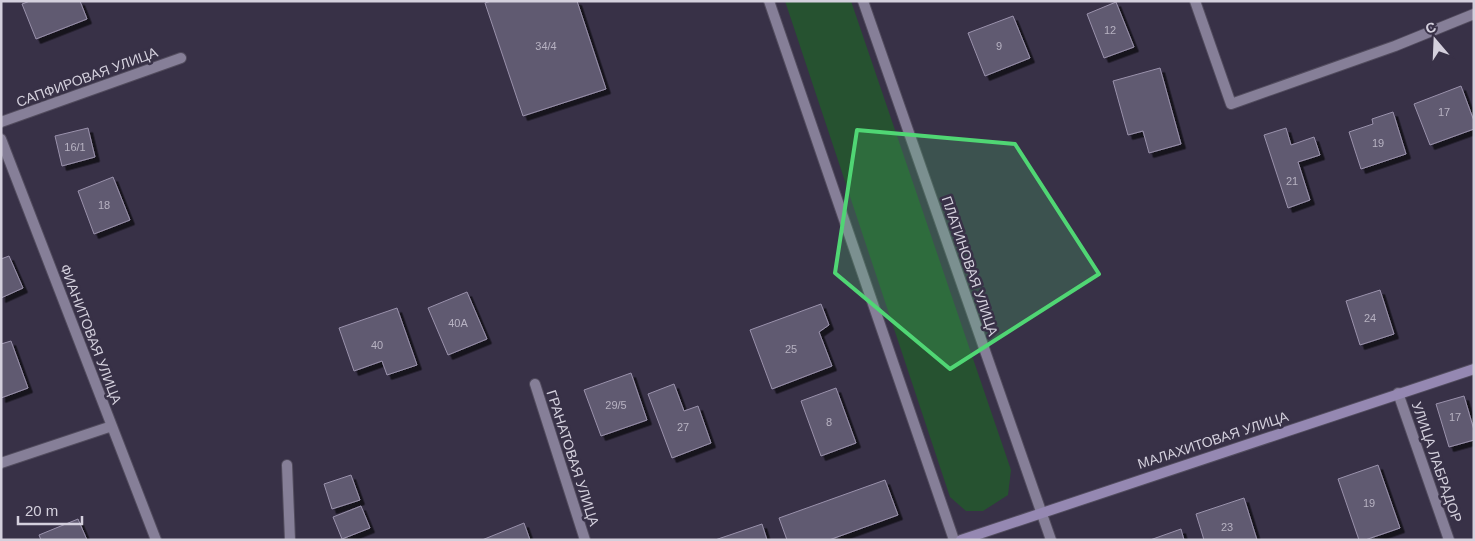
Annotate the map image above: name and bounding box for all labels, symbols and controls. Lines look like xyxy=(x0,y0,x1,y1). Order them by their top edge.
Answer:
north arrow xyxy=(1410,15,1460,65)
text: С xyxy=(1423,18,1438,37)
house number: 12 xyxy=(1104,24,1116,36)
house number: 34/4 xyxy=(535,40,557,52)
house number: 9 xyxy=(996,40,1002,52)
street label: САПФИРОВАЯ УЛИЦА xyxy=(14,44,160,110)
house number: 17 xyxy=(1438,106,1450,118)
house number: 19 xyxy=(1372,137,1384,149)
house number: 16/1 xyxy=(64,141,86,153)
house number: 21 xyxy=(1286,175,1298,187)
street label: ПЛАТИНОВАЯ УЛИЦА xyxy=(939,194,1002,339)
house number: 18 xyxy=(98,199,110,211)
street label: ФИАНИТОВАЯ УЛИЦА xyxy=(57,262,125,407)
house number: 24 xyxy=(1364,312,1376,324)
house number: 40А xyxy=(448,317,468,329)
house number: 40 xyxy=(371,339,383,351)
house number: 25 xyxy=(785,343,797,355)
street label: ГРАНАТОВАЯ УЛИЦА xyxy=(543,388,603,529)
house number: 29/5 xyxy=(605,399,627,411)
street label: УЛИЦА ЛАБРАДОР xyxy=(1409,399,1465,525)
street label: МАЛАХИТОВАЯ УЛИЦА xyxy=(1136,408,1291,472)
house number: 17 xyxy=(1449,411,1461,423)
house number: 8 xyxy=(826,416,832,428)
house number: 27 xyxy=(677,421,689,433)
scale bar xyxy=(18,494,81,526)
house number: 19 xyxy=(1363,497,1375,509)
text: 20 m xyxy=(25,502,58,519)
house number: 23 xyxy=(1221,521,1233,533)

